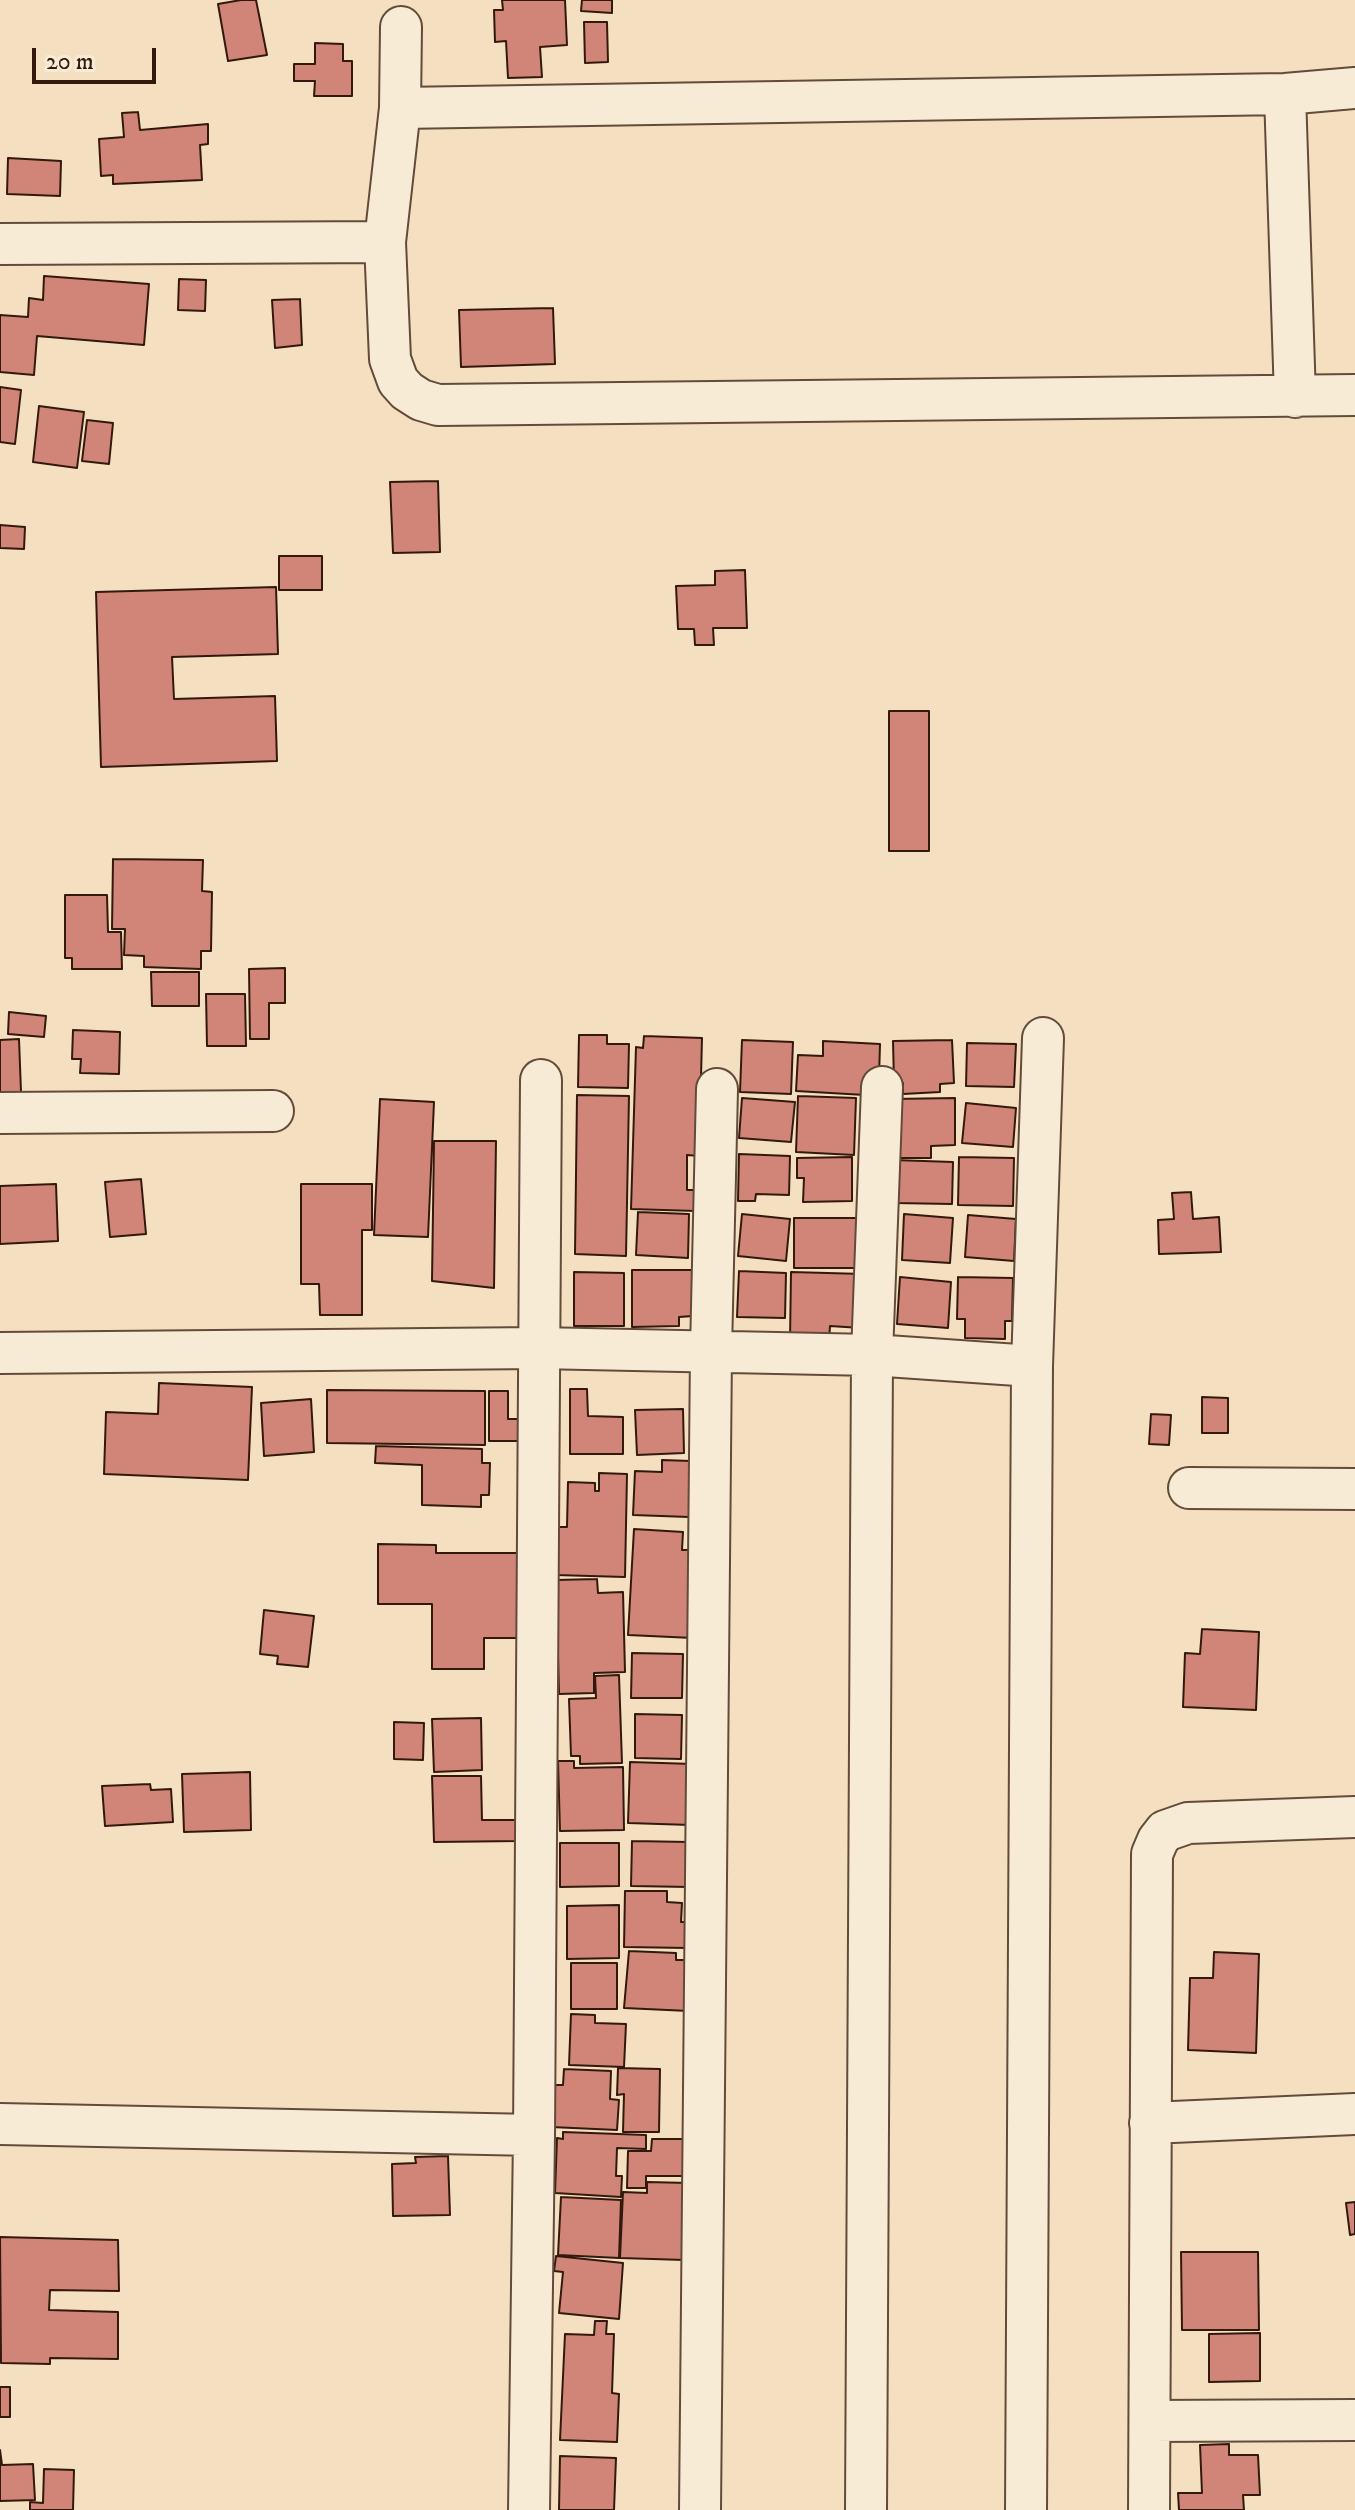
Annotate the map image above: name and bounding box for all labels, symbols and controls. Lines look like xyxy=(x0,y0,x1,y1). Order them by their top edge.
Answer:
scale bar xyxy=(36,32,160,82)
text: 20 m xyxy=(46,47,94,77)

